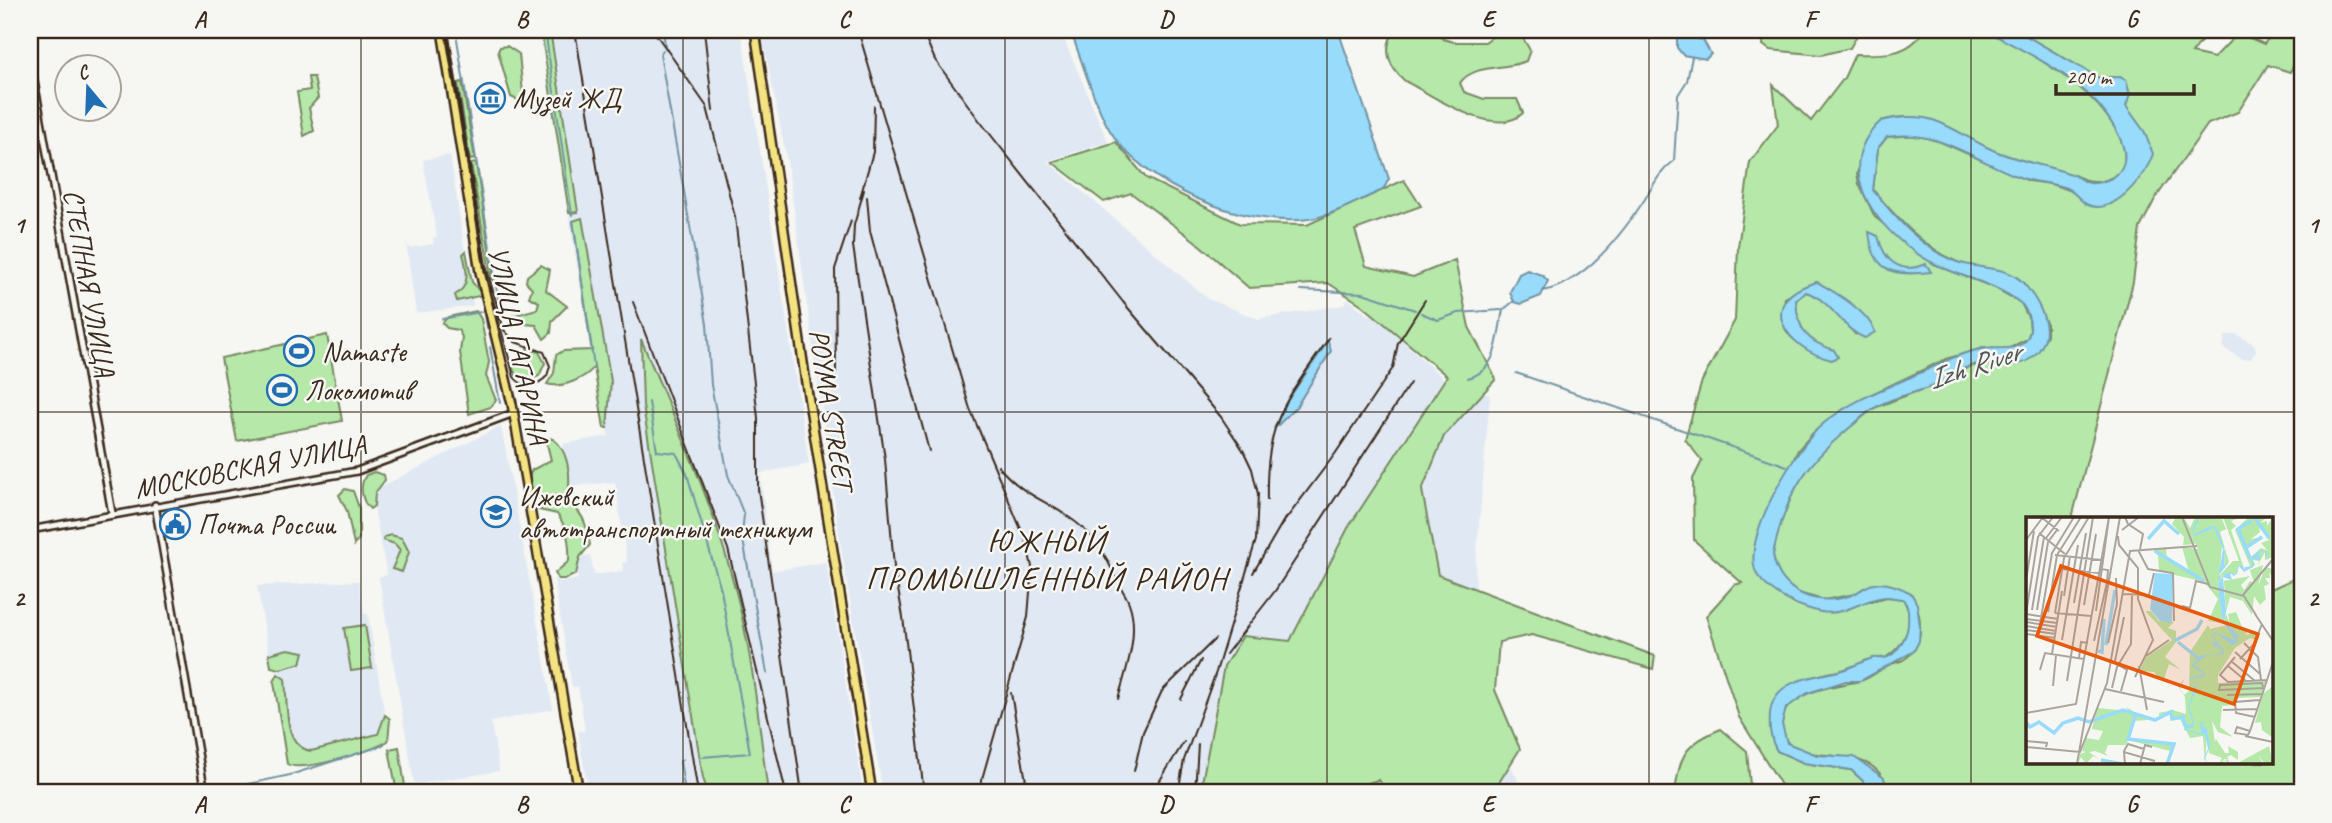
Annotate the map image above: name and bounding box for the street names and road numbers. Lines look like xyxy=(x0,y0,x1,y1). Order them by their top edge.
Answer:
street label: СТЕПНАЯ УЛИЦА xyxy=(56,187,123,380)
street label: УЛИЦА ГАГАРИНА xyxy=(480,243,557,449)
street label: POYMA STREET xyxy=(802,326,862,498)
street label: МОСКОВСКАЯ УЛИЦА xyxy=(132,427,371,506)

